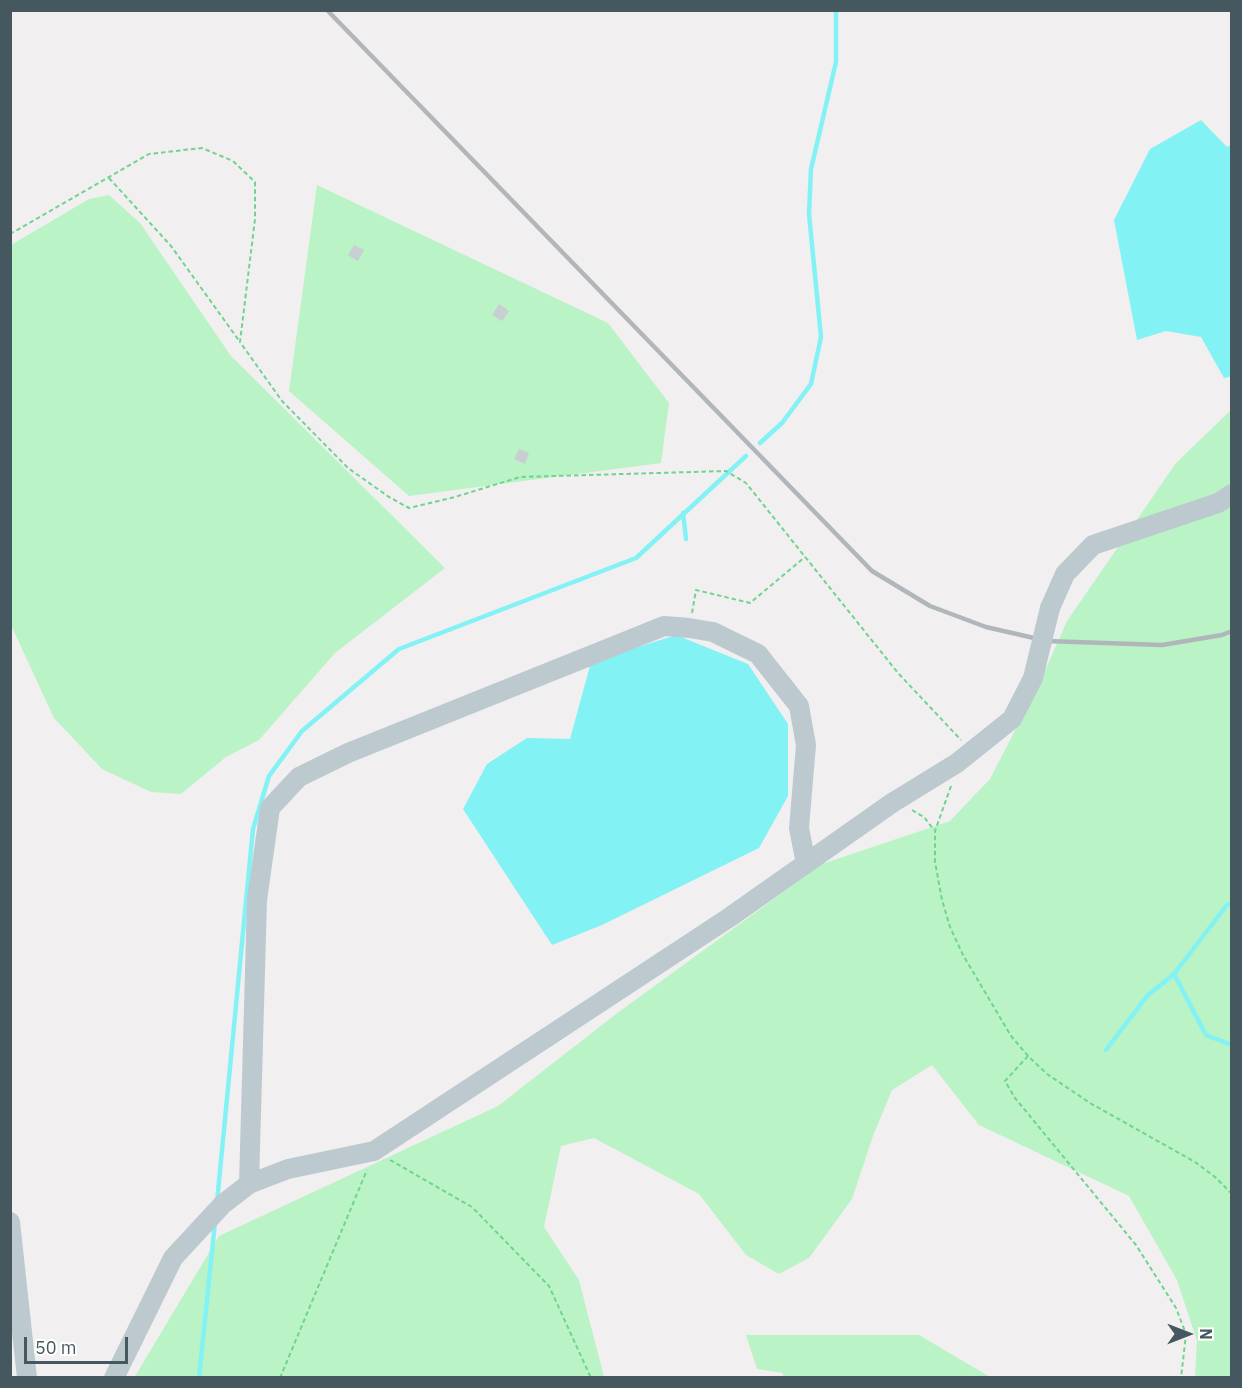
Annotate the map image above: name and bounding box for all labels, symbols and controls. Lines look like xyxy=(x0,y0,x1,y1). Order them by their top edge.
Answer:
north arrow xyxy=(1158,1304,1218,1364)
scale bar xyxy=(27,1325,130,1363)
text: N xyxy=(1196,1328,1216,1340)
text: 50 m xyxy=(35,1336,77,1359)

